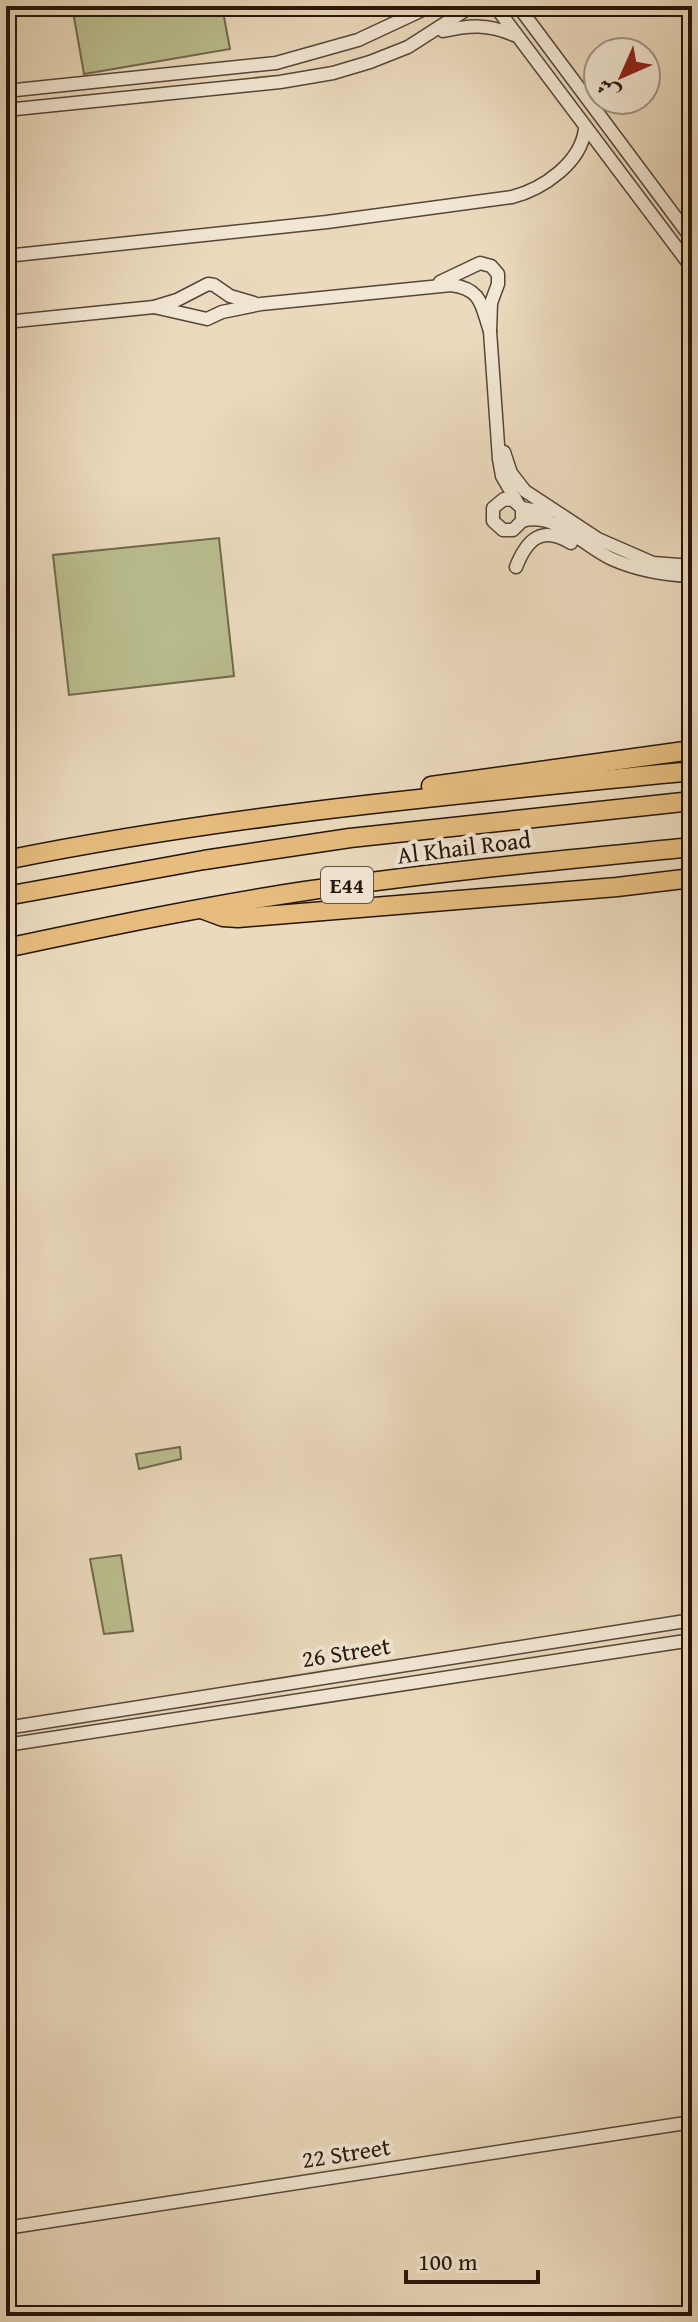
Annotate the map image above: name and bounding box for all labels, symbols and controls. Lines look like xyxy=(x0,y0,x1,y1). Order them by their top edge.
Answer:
north arrow xyxy=(582,36,662,116)
text: ش xyxy=(589,71,627,109)
street label: Al Khail Road xyxy=(395,821,533,873)
road number: E44 xyxy=(321,867,373,903)
street label: 26 Street xyxy=(299,1628,393,1676)
street label: 22 Street xyxy=(299,2129,393,2177)
scale bar xyxy=(406,2234,538,2284)
text: 100 m xyxy=(418,2244,478,2279)

